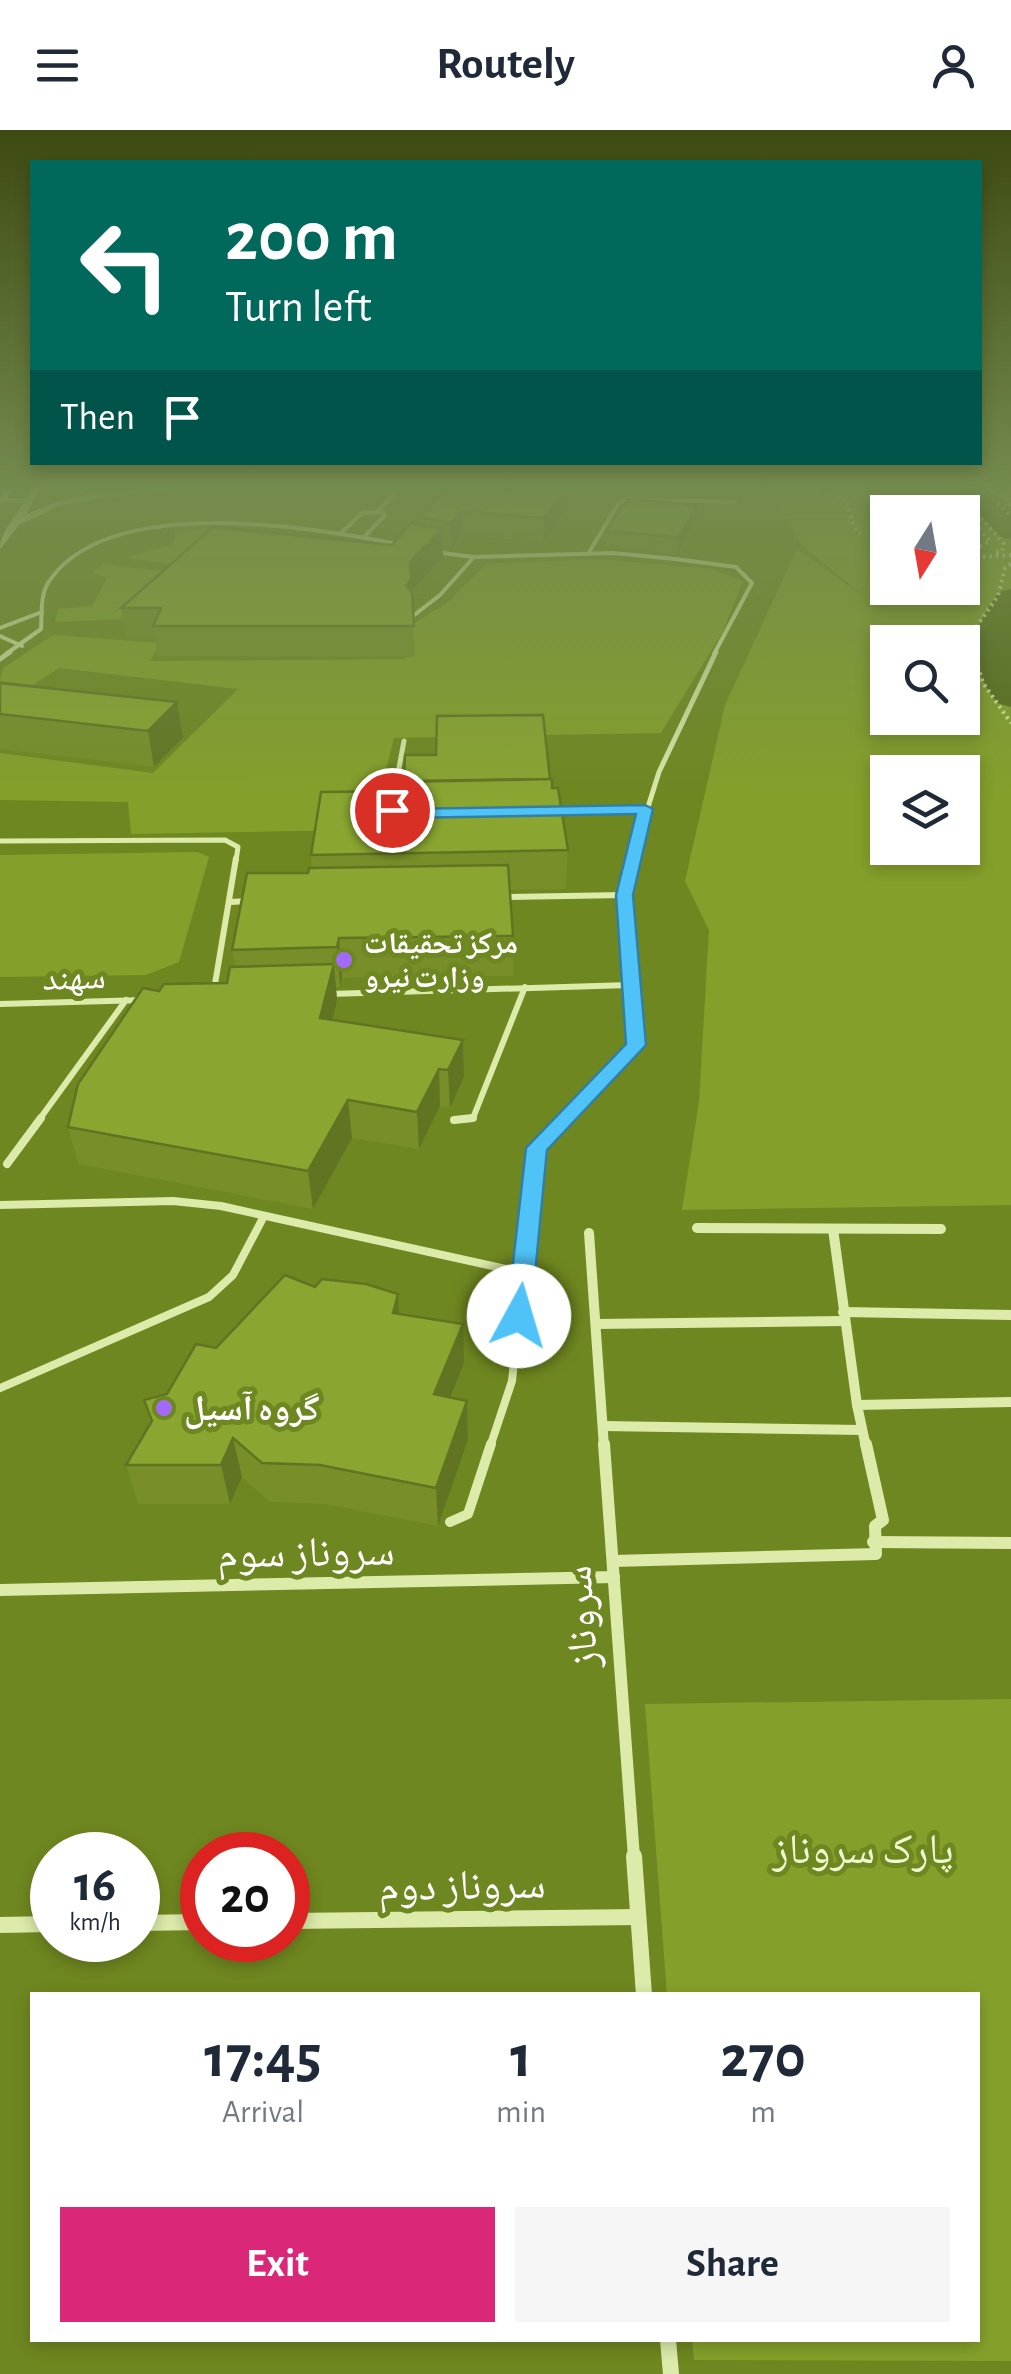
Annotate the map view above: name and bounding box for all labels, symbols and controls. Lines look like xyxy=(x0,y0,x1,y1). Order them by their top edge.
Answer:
icon: menu xyxy=(30,38,85,93)
icon: person xyxy=(926,38,981,93)
text: Routely xyxy=(436,42,575,87)
icon: left xyxy=(60,200,190,330)
text: 200 m xyxy=(225,203,398,273)
text: Turn left xyxy=(225,285,372,330)
icon: arrive xyxy=(155,390,210,445)
text: Then xyxy=(60,399,135,437)
north arrow xyxy=(870,495,980,605)
map controls xyxy=(870,495,980,865)
button: search xyxy=(870,625,980,735)
button: layers xyxy=(870,755,980,865)
pin xyxy=(350,768,435,853)
icon: arrive xyxy=(365,783,420,838)
place label: مرکز تحقیقات وزارت نیرو xyxy=(364,929,518,994)
marker: مرکز تحقیقات وزارت نیرو xyxy=(333,949,355,971)
street label: سهند xyxy=(42,960,106,997)
position arrow xyxy=(467,1264,571,1368)
place label: گروه آسیل xyxy=(184,1391,320,1430)
marker: گروه آسیل xyxy=(153,1397,175,1419)
street label: سروناز سوم xyxy=(217,1530,395,1582)
street label: سروناز xyxy=(556,1564,607,1671)
park label: پارک سروناز xyxy=(771,1829,954,1873)
speed limit sign: 20 xyxy=(180,1832,310,1962)
text: 16 xyxy=(74,1860,116,1910)
street label: سروناز دوم xyxy=(378,1864,546,1914)
text: km/h xyxy=(69,1910,121,1935)
text: 17:45 xyxy=(204,2028,322,2088)
text: 1 xyxy=(510,2028,532,2088)
text: 270 xyxy=(720,2028,806,2088)
text: Arrival xyxy=(222,2096,304,2128)
text: min xyxy=(496,2096,546,2128)
text: m xyxy=(750,2096,776,2128)
button: Exit xyxy=(60,2207,495,2322)
button: Share xyxy=(515,2207,950,2322)

